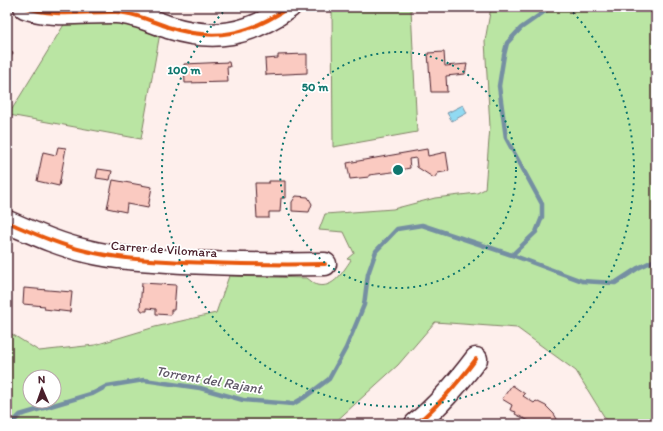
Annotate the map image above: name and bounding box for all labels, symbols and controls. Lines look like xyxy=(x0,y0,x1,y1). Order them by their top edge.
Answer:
text: 100 m xyxy=(167,63,201,77)
text: 50 m xyxy=(302,80,329,94)
centre of rings xyxy=(391,163,405,177)
street label: Carrer de Vilomara xyxy=(110,238,218,260)
water label: Torrent del Rajant xyxy=(155,362,265,398)
north arrow xyxy=(22,369,62,409)
text: N xyxy=(38,373,46,386)

